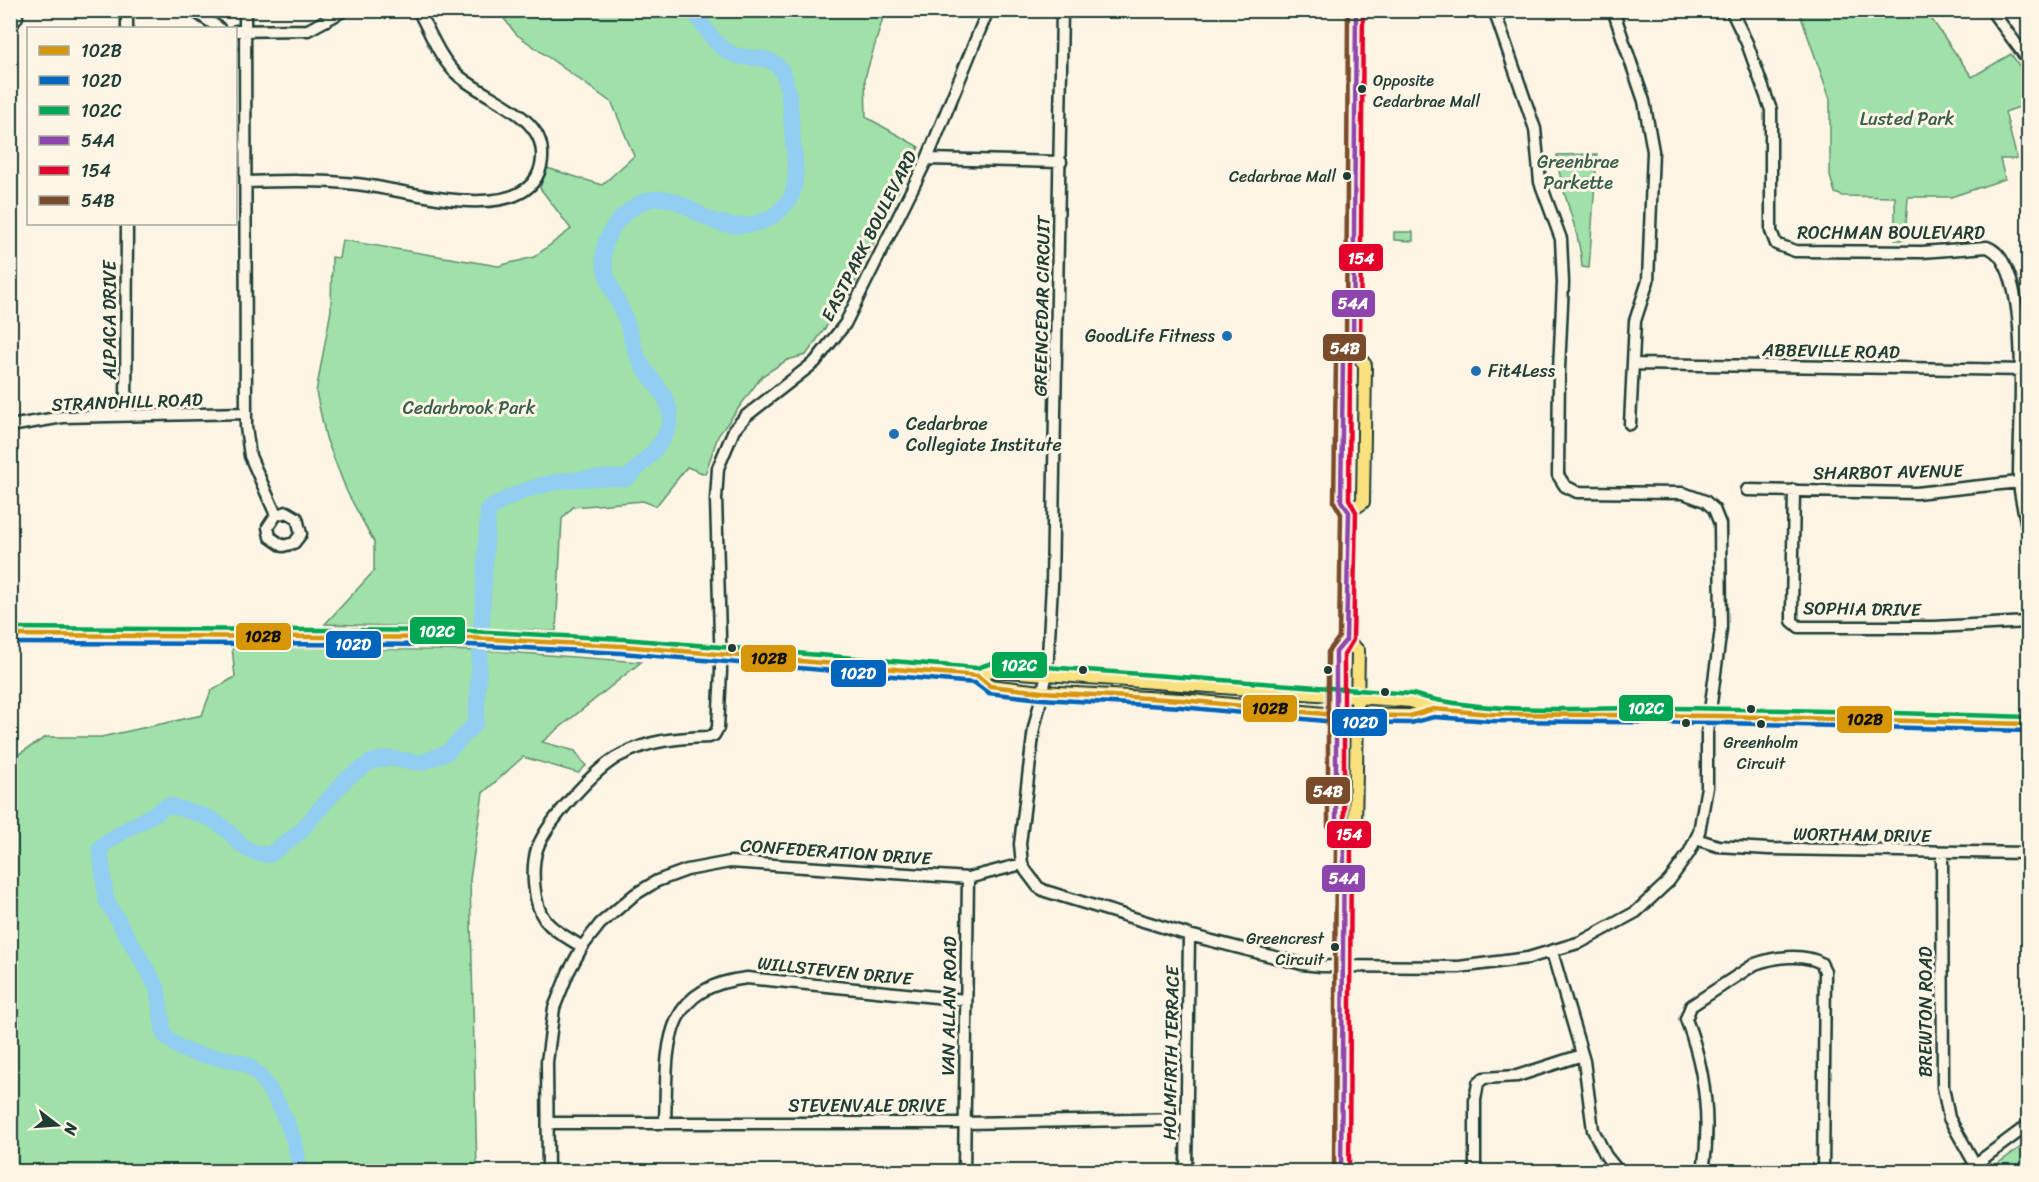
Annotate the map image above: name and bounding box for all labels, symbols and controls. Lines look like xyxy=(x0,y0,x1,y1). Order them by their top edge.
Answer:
legend xyxy=(27,27,237,225)
text: 102B xyxy=(81,35,122,67)
text: 102D xyxy=(81,65,121,97)
place label: Opposite Cedarbrae Mall xyxy=(1373,66,1480,116)
marker: Opposite Cedarbrae Mall xyxy=(1356,83,1368,95)
text: 102C xyxy=(81,95,122,127)
park label: Lusted Park xyxy=(1860,103,1955,135)
text: 54A xyxy=(81,125,115,157)
street label: EASTPARK BOULEVARD xyxy=(812,145,926,327)
park label: Greenbrae Parkette xyxy=(1537,146,1619,199)
text: 154 xyxy=(81,155,111,187)
place label: Cedarbrae Mall xyxy=(1229,162,1336,191)
marker: Cedarbrae Mall xyxy=(1341,170,1353,182)
text: 54B xyxy=(81,185,115,217)
street label: GREENCEDAR CIRCUIT xyxy=(1024,214,1060,397)
street label: ROCHMAN BOULEVARD xyxy=(1797,217,1985,249)
line badge: 154 xyxy=(1338,243,1384,272)
text: 154 xyxy=(1348,244,1374,273)
street label: ALPACA DRIVE xyxy=(94,259,126,381)
line badge: 54A xyxy=(1331,289,1376,318)
text: 54A xyxy=(1338,289,1368,318)
place label: GoodLife Fitness xyxy=(1085,320,1216,352)
marker: GoodLife Fitness xyxy=(1220,329,1234,343)
line badge: 54B xyxy=(1322,333,1367,362)
text: 54B xyxy=(1330,334,1361,363)
street label: ABBEVILLE ROAD xyxy=(1761,334,1900,368)
place label: Fit4Less xyxy=(1488,355,1556,387)
marker: Fit4Less xyxy=(1469,364,1483,378)
street label: STRANDHILL ROAD xyxy=(51,383,203,421)
park label: Cedarbrook Park xyxy=(403,392,536,424)
place label: Cedarbrae Collegiate Institute xyxy=(906,408,1062,461)
marker: Cedarbrae Collegiate Institute xyxy=(887,427,901,441)
street label: SHARBOT AVENUE xyxy=(1812,455,1965,489)
street label: SOPHIA DRIVE xyxy=(1803,592,1922,626)
line badge: 102C xyxy=(409,616,466,645)
text: 102C xyxy=(419,617,456,646)
line badge: 102B xyxy=(235,622,292,651)
text: 102B xyxy=(245,622,282,651)
line badge: 102D xyxy=(325,630,382,659)
text: 102D xyxy=(335,630,371,659)
unlabelled marker xyxy=(726,642,738,654)
line badge: 102B xyxy=(740,644,797,673)
text: 102B xyxy=(751,644,788,673)
line badge: 102C xyxy=(991,651,1048,679)
text: 102C xyxy=(1001,651,1038,680)
line badge: 102D xyxy=(830,659,887,688)
text: 102D xyxy=(840,659,876,688)
unlabelled marker xyxy=(1077,664,1089,676)
unlabelled marker xyxy=(1322,664,1334,676)
unlabelled marker xyxy=(1379,686,1391,698)
line badge: 102B xyxy=(1242,694,1298,723)
text: 102B xyxy=(1252,694,1289,723)
line badge: 102C xyxy=(1618,694,1674,722)
text: 102C xyxy=(1628,694,1665,723)
unlabelled marker xyxy=(1745,703,1757,715)
line badge: 102B xyxy=(1836,705,1893,734)
text: 102B xyxy=(1847,705,1884,734)
line badge: 102D xyxy=(1331,708,1388,737)
text: 102D xyxy=(1342,708,1378,737)
unlabelled marker xyxy=(1680,717,1692,729)
marker: Greenholm Circuit xyxy=(1755,718,1767,730)
place label: Greenholm Circuit xyxy=(1724,728,1798,778)
line badge: 54B xyxy=(1305,776,1351,805)
text: 54B xyxy=(1313,777,1344,806)
street label: WORTHAM DRIVE xyxy=(1793,818,1932,852)
line badge: 154 xyxy=(1326,820,1372,849)
text: 154 xyxy=(1336,820,1362,849)
street label: CONFEDERATION DRIVE xyxy=(739,829,934,875)
line badge: 54A xyxy=(1321,864,1366,893)
text: 54A xyxy=(1329,864,1359,893)
place label: Greencrest Circuit xyxy=(1246,924,1325,974)
street label: VAN ALLAN ROAD xyxy=(932,936,966,1076)
marker: Greencrest Circuit xyxy=(1329,941,1341,953)
street label: BREWTON ROAD xyxy=(1910,946,1942,1077)
street label: WILLSTEVEN DRIVE xyxy=(756,947,915,995)
street label: HOLMFIRTH TERRACE xyxy=(1153,965,1189,1140)
street label: STEVENVALE DRIVE xyxy=(788,1090,947,1122)
north arrow xyxy=(27,1095,87,1155)
text: N xyxy=(55,1119,87,1140)

